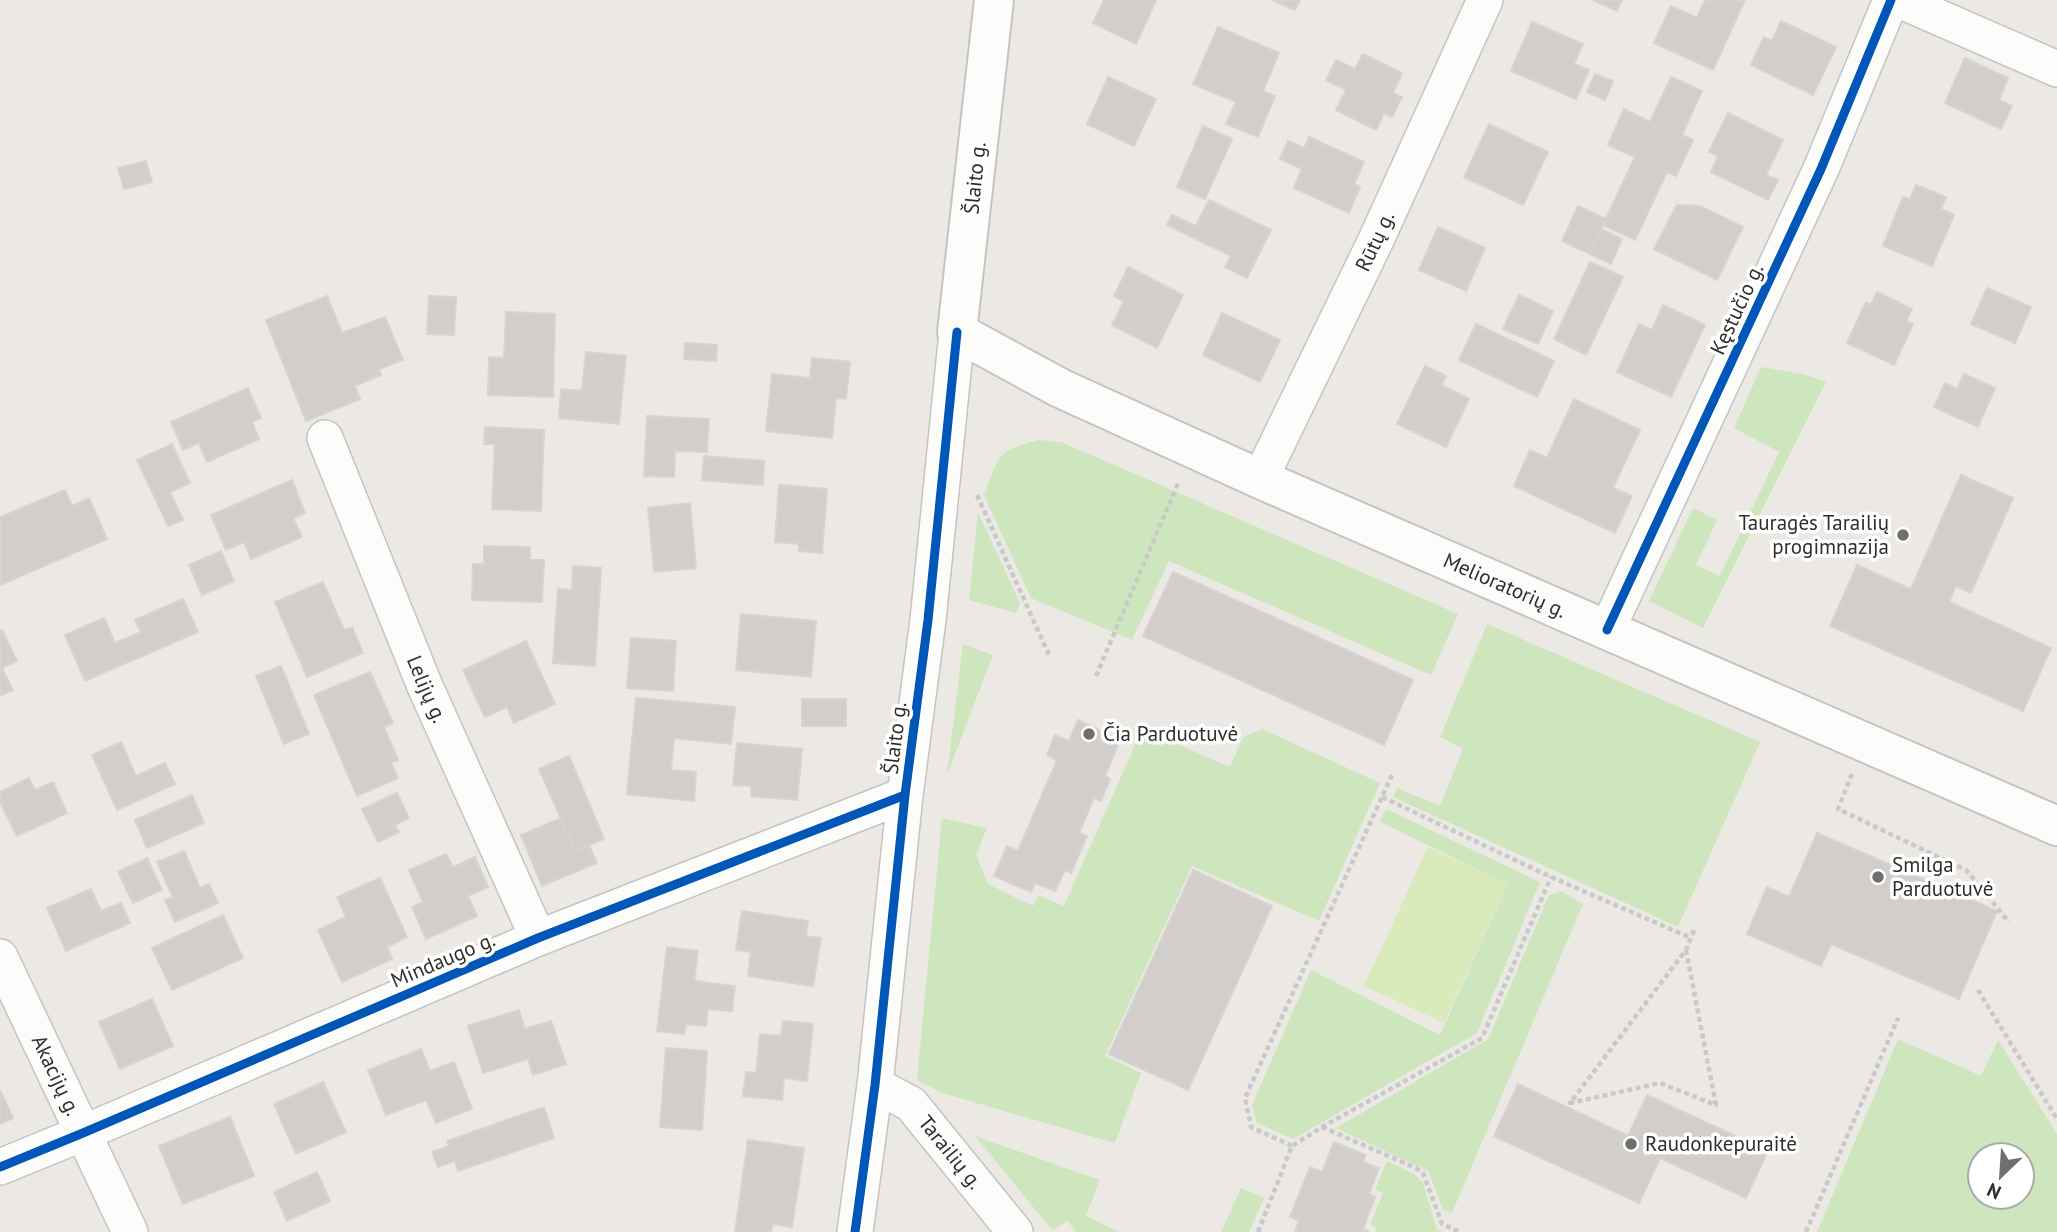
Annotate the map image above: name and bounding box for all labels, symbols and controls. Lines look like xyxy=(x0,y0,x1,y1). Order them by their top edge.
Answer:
street label: Šlaito g. xyxy=(957,140,992,216)
street label: Rūtų g. xyxy=(1349,207,1400,276)
street label: Kęstučio g. xyxy=(1704,259,1769,359)
place label: Tauragės Tarailių progimnazija xyxy=(1738,509,1889,560)
marker: Tauragės Tarailių progimnazija xyxy=(1895,527,1911,543)
street label: Melioratorių g. xyxy=(1439,546,1571,624)
street label: Lelijų g. xyxy=(401,652,454,727)
street label: Šlaito g. xyxy=(877,700,912,776)
place label: Čia Parduotuvė xyxy=(1103,720,1238,747)
marker: Čia Parduotuvė xyxy=(1081,726,1097,742)
place label: Smilga Parduotuvė xyxy=(1892,851,1993,902)
marker: Smilga Parduotuvė xyxy=(1870,869,1886,885)
street label: Mindaugo g. xyxy=(387,925,499,994)
street label: Akacijų g. xyxy=(26,1030,87,1120)
street label: Tarailių g. xyxy=(913,1110,989,1195)
place label: Raudonkepuraitė xyxy=(1645,1130,1797,1157)
marker: Raudonkepuraitė xyxy=(1623,1136,1639,1152)
north arrow xyxy=(1966,1141,2036,1211)
text: N xyxy=(1983,1178,2005,1205)

